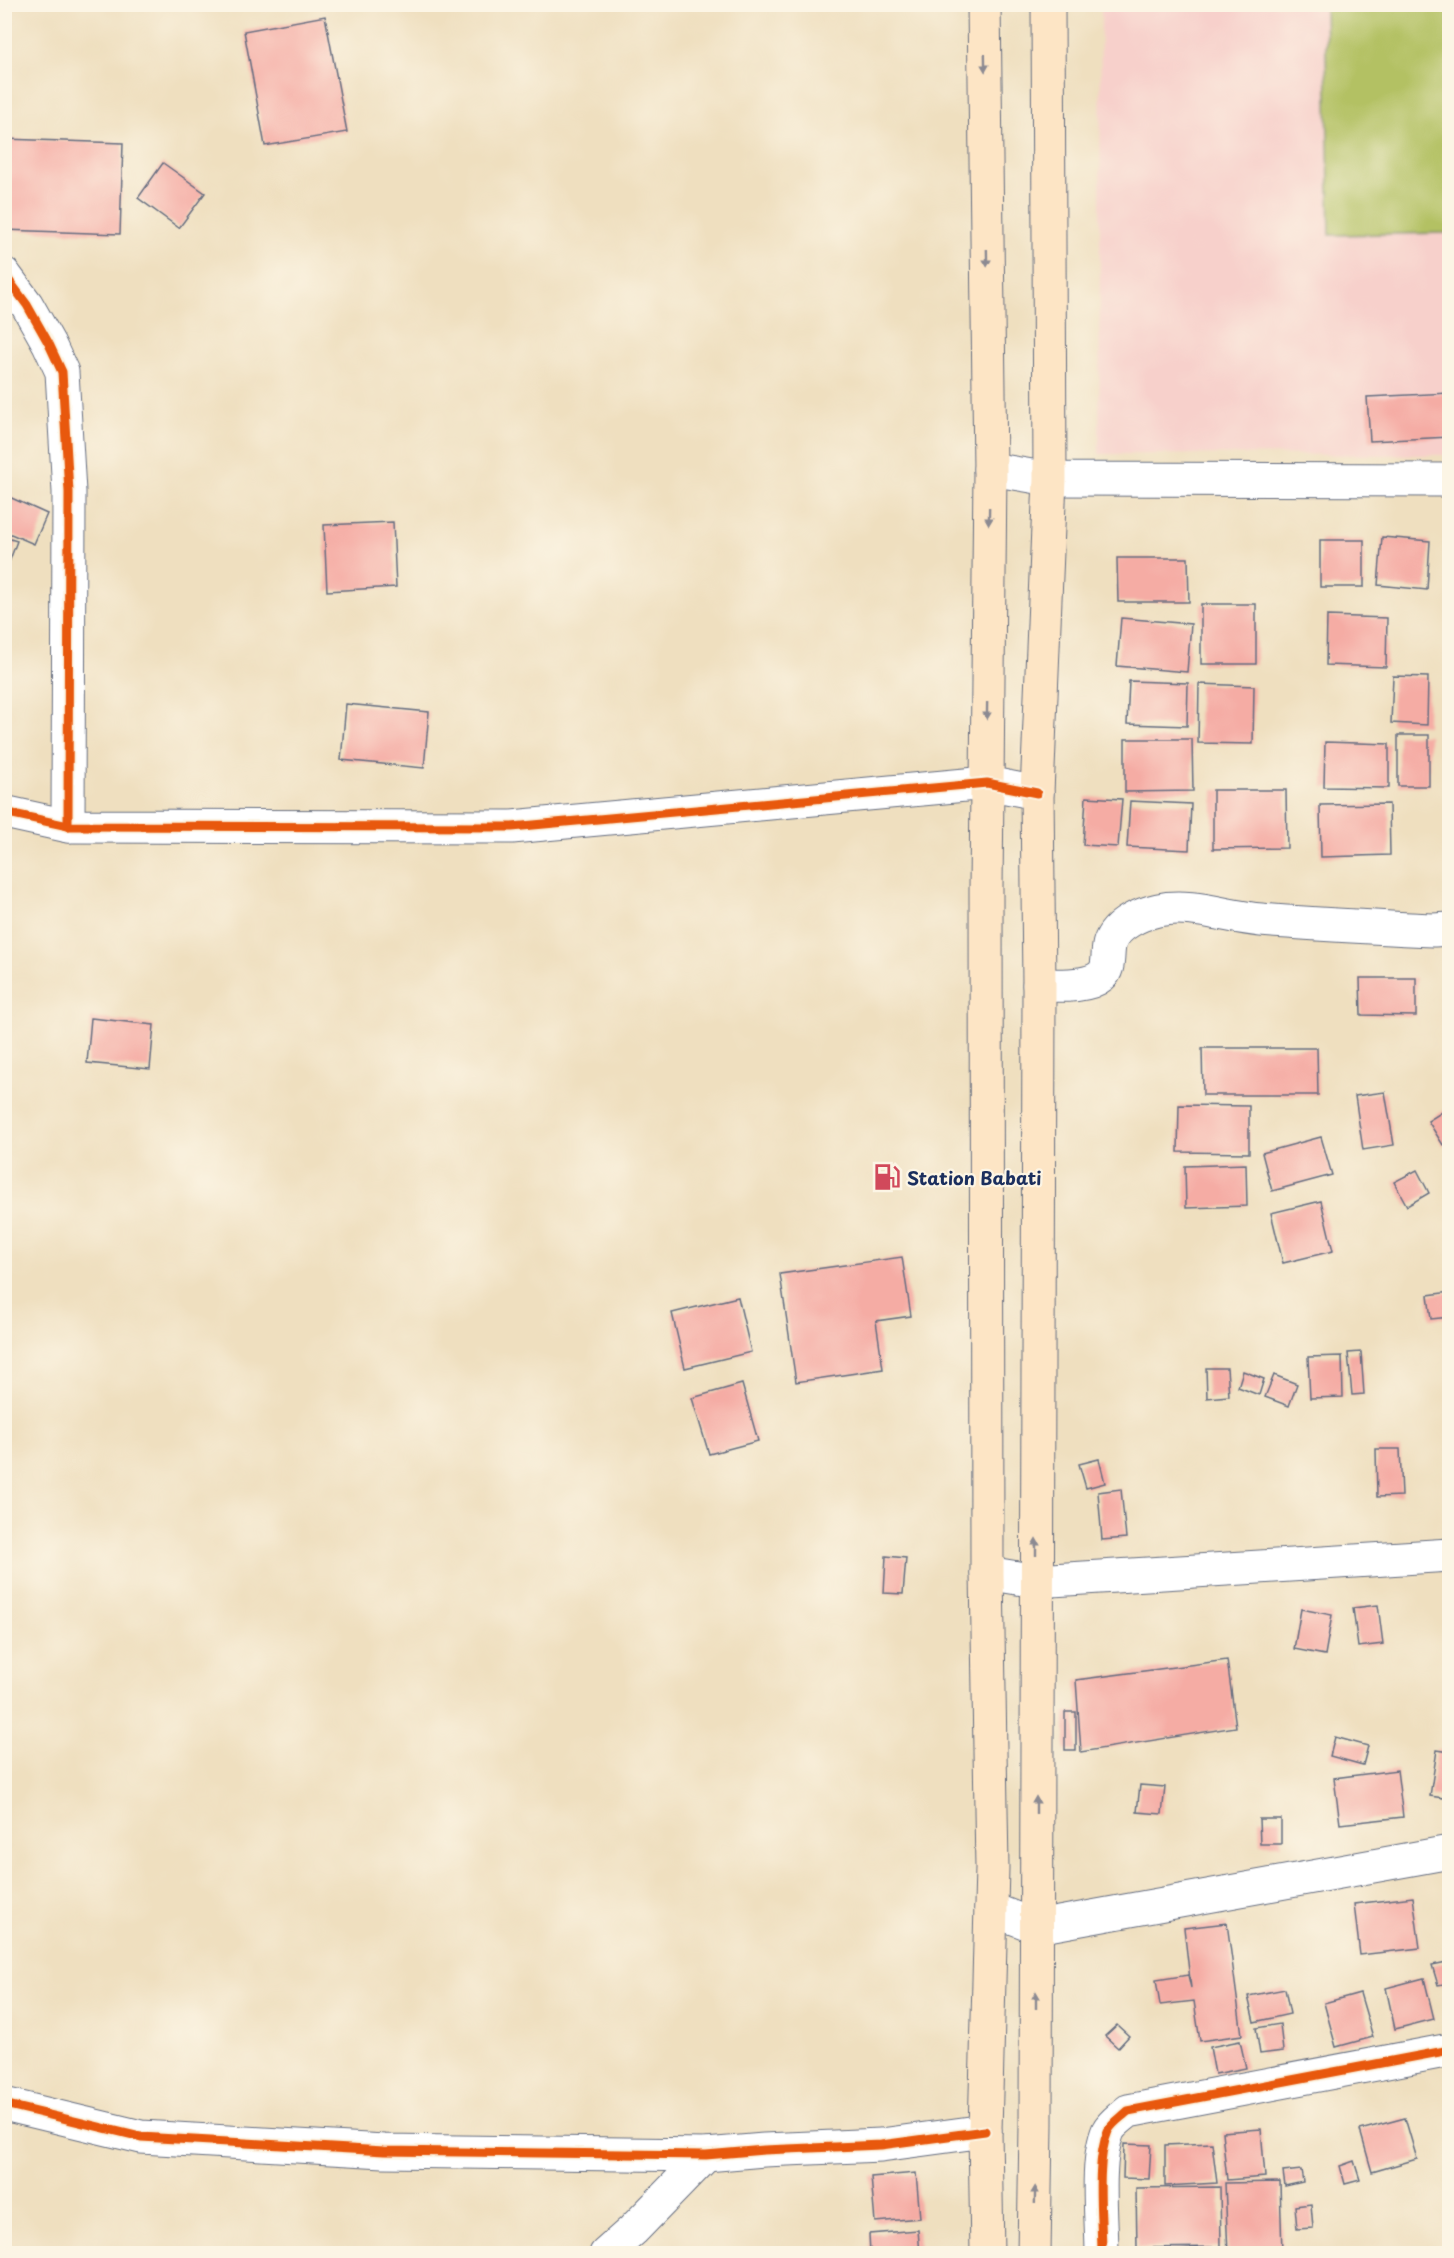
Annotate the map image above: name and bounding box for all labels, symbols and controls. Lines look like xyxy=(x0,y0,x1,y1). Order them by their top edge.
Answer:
one-way arrow xyxy=(980,53,990,72)
one-way arrow xyxy=(982,248,992,267)
one-way arrow xyxy=(984,506,994,525)
one-way arrow xyxy=(982,701,992,720)
fuel station icon: Station Babati xyxy=(872,1162,902,1192)
place label: Station Babati xyxy=(907,1164,1042,1191)
one-way arrow xyxy=(1031,1538,1041,1557)
one-way arrow xyxy=(1031,1796,1041,1815)
one-way arrow xyxy=(1031,1991,1041,2010)
one-way arrow xyxy=(1030,2186,1040,2205)

